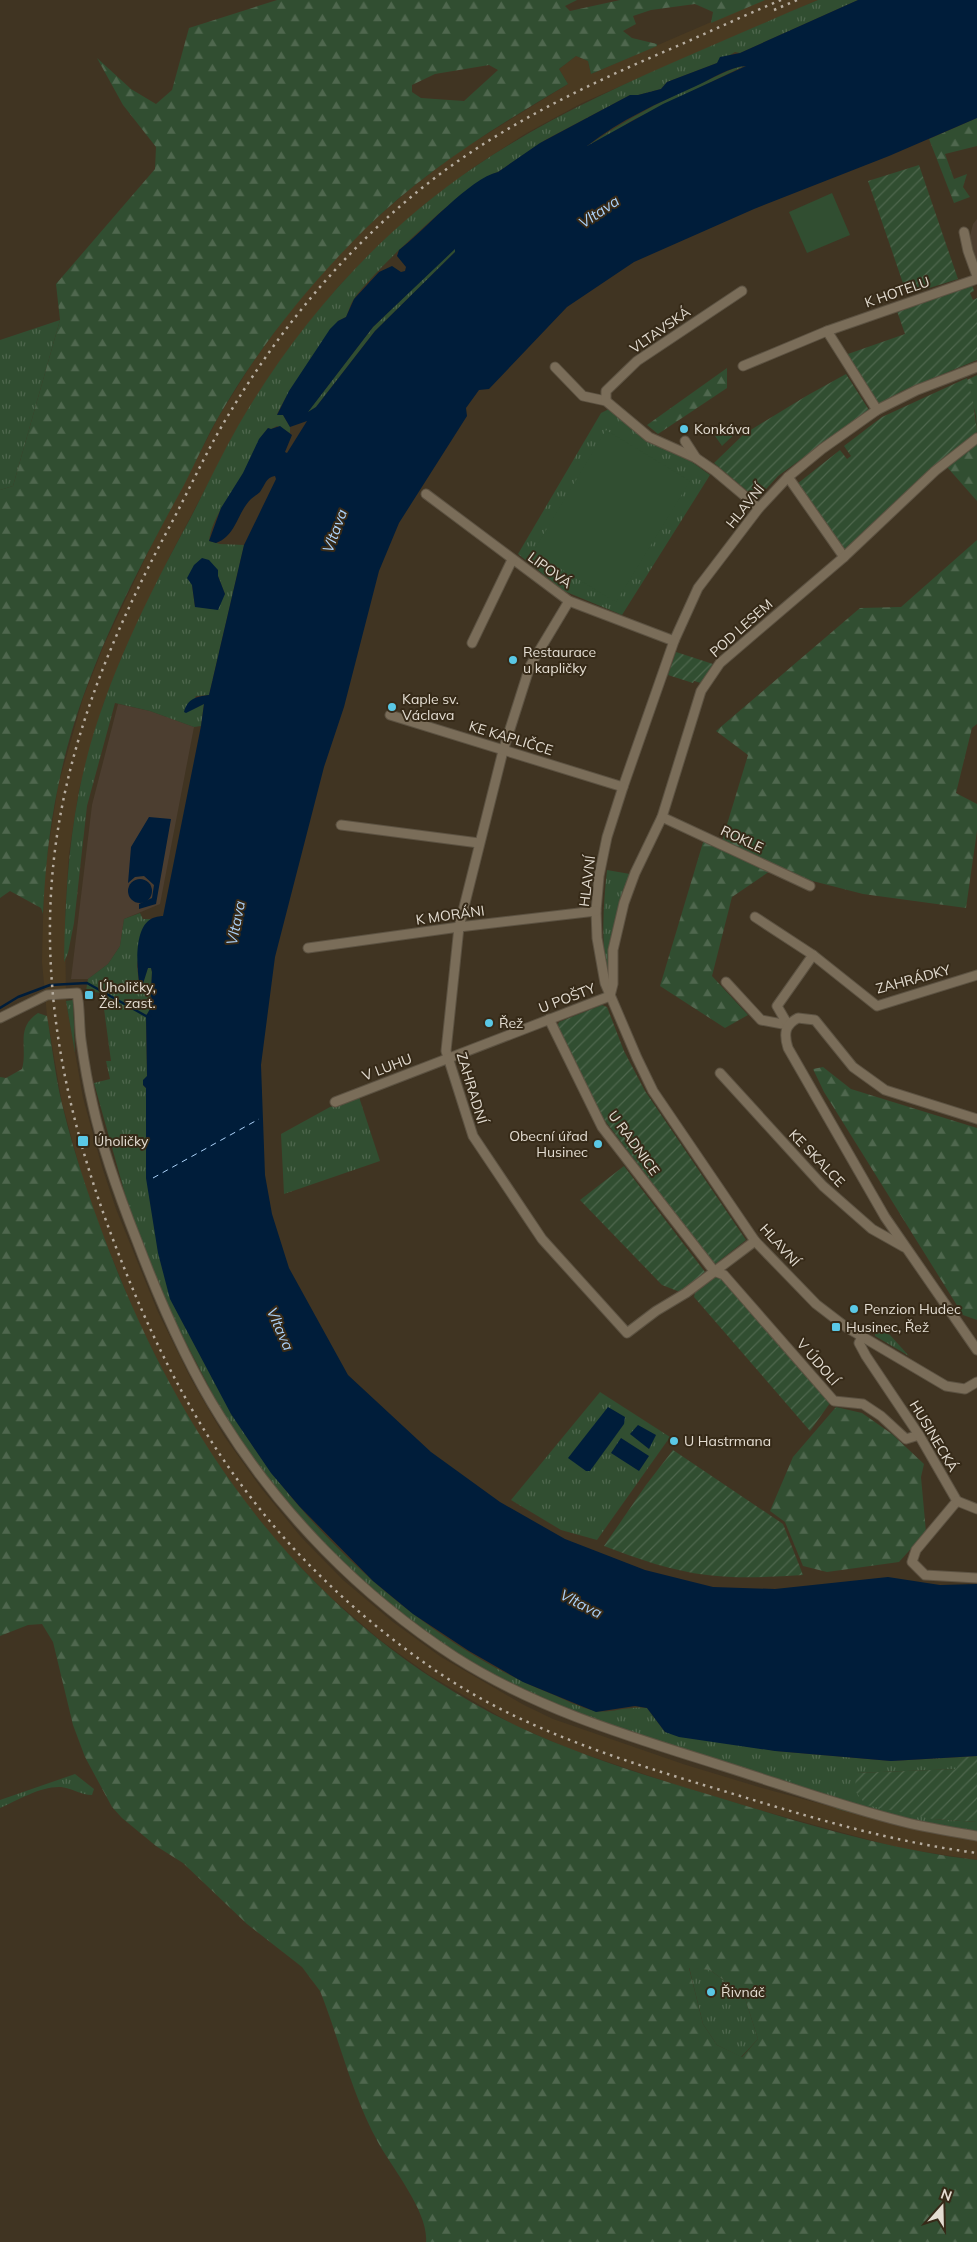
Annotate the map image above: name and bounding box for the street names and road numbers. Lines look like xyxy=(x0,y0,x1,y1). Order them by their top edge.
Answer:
street label: K HOTELU xyxy=(862,272,932,312)
street label: VLTAVSKÁ xyxy=(626,302,694,357)
street label: HLAVNÍ xyxy=(722,479,769,532)
street label: LIPOVÁ xyxy=(524,548,576,592)
street label: POD LESEM xyxy=(706,595,776,661)
street label: KE KAPLIČCE xyxy=(467,717,555,759)
street label: ROKLE xyxy=(718,821,766,857)
street label: HLAVNÍ xyxy=(575,853,599,908)
street label: K MORÁNI xyxy=(414,901,486,929)
street label: ZAHRÁDKY xyxy=(874,960,953,998)
street label: U POŠTY xyxy=(536,979,598,1017)
street label: V LUHU xyxy=(360,1049,414,1085)
street label: ZAHRADNÍ xyxy=(453,1050,492,1127)
street label: U RADNICE xyxy=(604,1107,664,1179)
street label: KE SKALCE xyxy=(785,1125,849,1191)
street label: HLAVNÍ xyxy=(756,1220,805,1271)
street label: V ÚDOLÍ xyxy=(793,1335,844,1390)
street label: HUSINECKÁ xyxy=(906,1397,963,1476)

